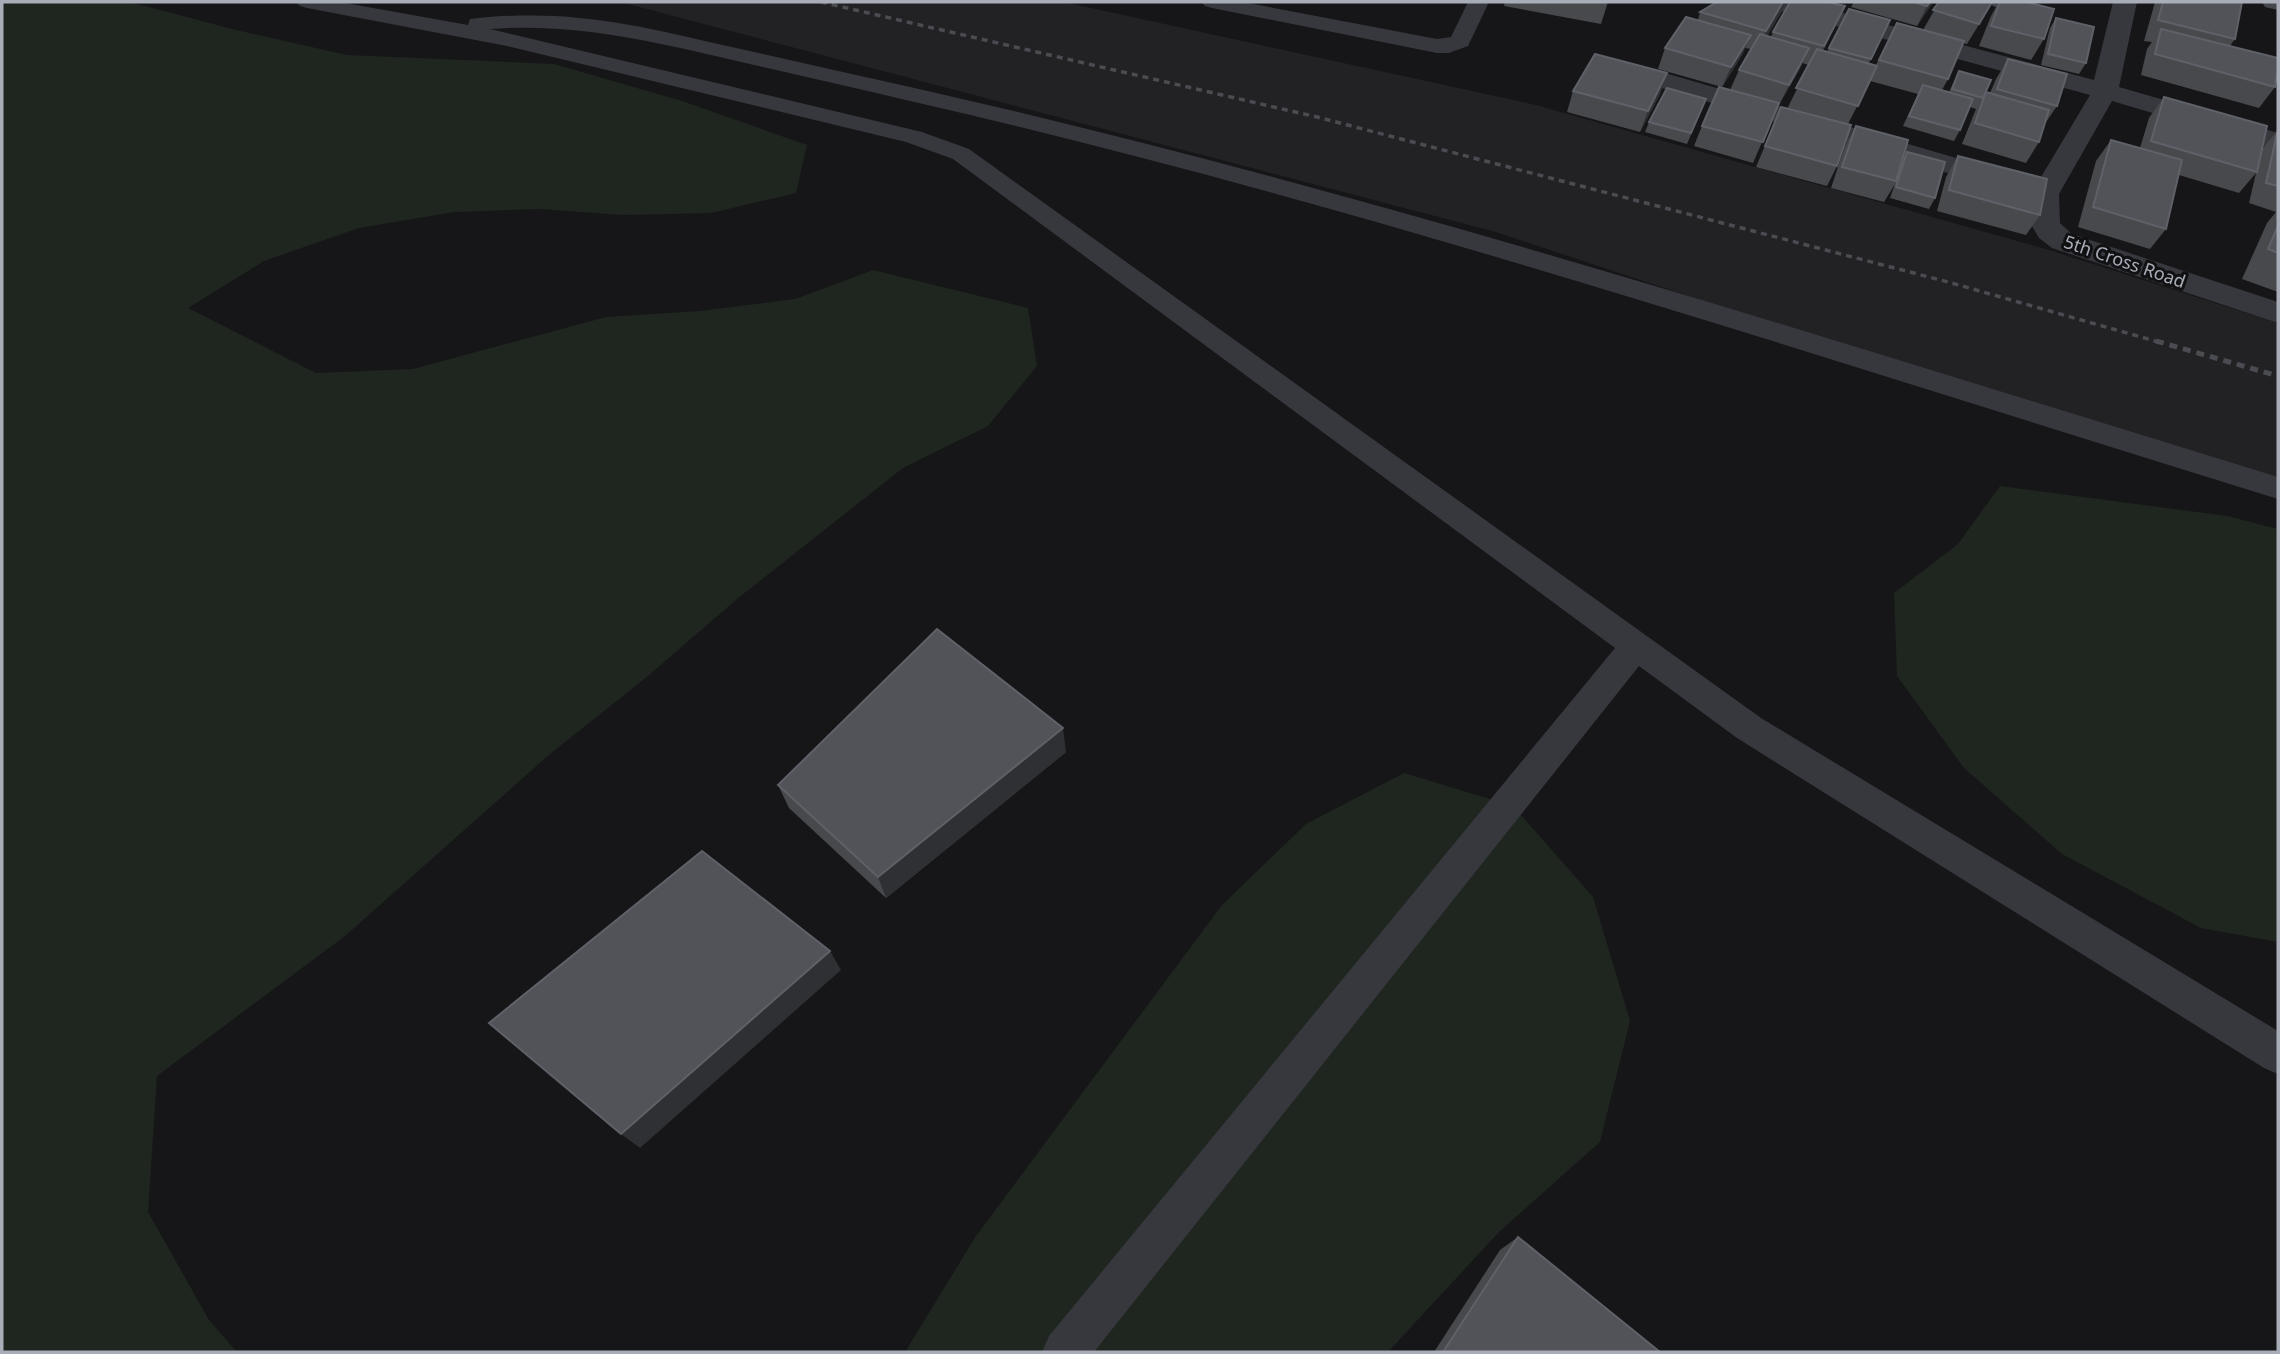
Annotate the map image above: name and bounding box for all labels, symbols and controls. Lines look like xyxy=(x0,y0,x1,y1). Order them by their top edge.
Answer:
street label: 5th Cross Road xyxy=(2061,229,2189,293)

